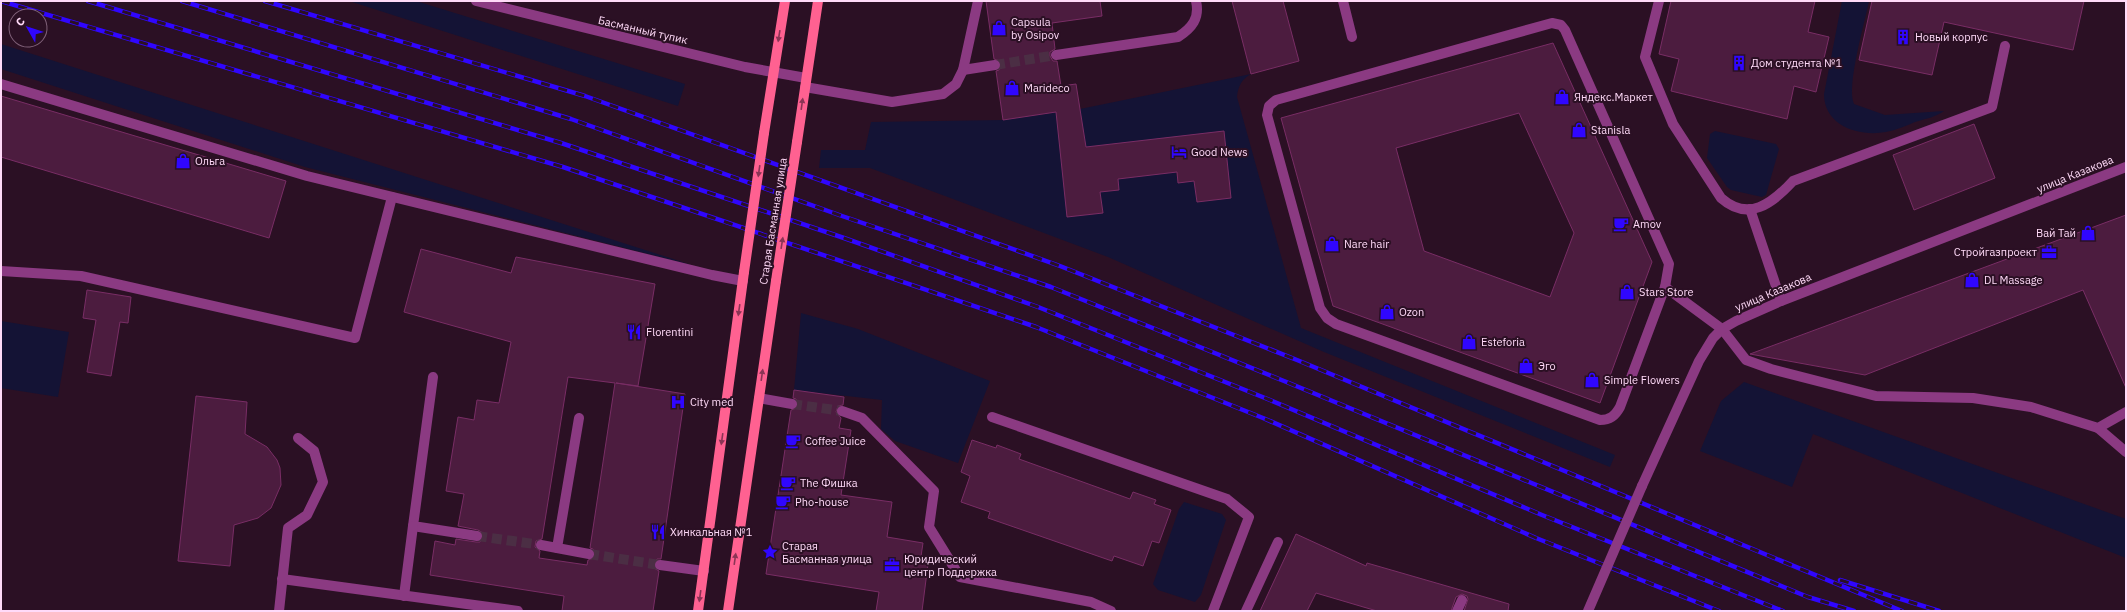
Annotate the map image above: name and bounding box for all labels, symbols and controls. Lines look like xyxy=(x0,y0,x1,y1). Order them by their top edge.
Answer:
north arrow xyxy=(8,8,48,48)
street label: Басманный тупик xyxy=(597,13,689,47)
text: С xyxy=(13,15,28,29)
place label: Capsula by Osipov xyxy=(1011,15,1060,42)
shop icon: Capsula by Osipov xyxy=(990,19,1008,37)
building icon: Новый корпус xyxy=(1894,28,1912,46)
one-way arrow xyxy=(776,30,782,42)
place label: Новый корпус xyxy=(1915,30,1988,44)
building icon: Дом студента №1 xyxy=(1730,54,1748,72)
place label: Дом студента №1 xyxy=(1751,56,1842,70)
shop icon: Marideco xyxy=(1003,79,1021,97)
place label: Marideco xyxy=(1024,81,1070,95)
shop icon: Яндекс.Маркет xyxy=(1553,88,1571,106)
place label: Яндекс.Маркет xyxy=(1574,90,1653,104)
one-way arrow xyxy=(799,98,805,110)
shop icon: Stanisla xyxy=(1570,121,1588,139)
place label: Stanisla xyxy=(1591,123,1630,137)
hotel icon: Good News xyxy=(1170,143,1188,161)
place label: Good News xyxy=(1191,145,1248,159)
shop icon: Ольга xyxy=(174,152,192,170)
street label: улица Казакова xyxy=(2035,152,2116,196)
place label: Ольга xyxy=(195,154,225,168)
street label: Старая Басманная улица xyxy=(756,156,790,285)
one-way arrow xyxy=(756,165,762,177)
cafe icon: Amov xyxy=(1612,215,1630,233)
place label: Amov xyxy=(1633,217,1662,231)
shop icon: Вай Тай xyxy=(2079,224,2097,242)
place label: Вай Тай xyxy=(2036,226,2076,240)
shop icon: Nare hair xyxy=(1323,235,1341,253)
one-way arrow xyxy=(779,237,785,249)
place label: Nare hair xyxy=(1344,237,1389,251)
office icon: Стройгазпроект xyxy=(2040,243,2058,261)
place label: Стройгазпроект xyxy=(1954,245,2037,259)
street label: улица Казакова xyxy=(1733,270,1813,314)
shop icon: DL Massage xyxy=(1963,271,1981,289)
place label: DL Massage xyxy=(1984,273,2043,287)
shop icon: Stars Store xyxy=(1618,283,1636,301)
place label: Stars Store xyxy=(1639,285,1694,299)
shop icon: Ozon xyxy=(1378,303,1396,321)
one-way arrow xyxy=(736,304,742,317)
place label: Ozon xyxy=(1399,305,1424,319)
restaurant icon: Florentini xyxy=(625,323,643,341)
place label: Florentini xyxy=(646,325,693,339)
shop icon: Esteforia xyxy=(1460,333,1478,351)
place label: Esteforia xyxy=(1481,335,1525,349)
shop icon: Эго xyxy=(1517,357,1535,375)
place label: Эго xyxy=(1538,359,1556,373)
one-way arrow xyxy=(759,368,765,381)
shop icon: Simple Flowers xyxy=(1583,371,1601,389)
place label: Simple Flowers xyxy=(1604,373,1680,387)
hospital icon: City med xyxy=(669,393,687,411)
place label: City med xyxy=(690,395,734,409)
cafe icon: Coffee Juice xyxy=(784,432,802,450)
one-way arrow xyxy=(719,433,725,445)
place label: Coffee Juice xyxy=(805,434,866,448)
cafe icon: The Фишка xyxy=(779,474,797,492)
place label: The Фишка xyxy=(800,476,858,490)
cafe icon: Pho-house xyxy=(774,493,792,511)
place label: Pho-house xyxy=(795,495,849,509)
restaurant icon: Хинкальная №1 xyxy=(649,523,667,541)
place label: Хинкальная №1 xyxy=(670,525,753,539)
place label: Старая Басманная улица xyxy=(782,539,872,566)
place icon: Старая Басманная улица xyxy=(761,543,779,561)
one-way arrow xyxy=(732,552,738,565)
place label: Юридический центр Поддержка xyxy=(904,552,997,579)
office icon: Юридический центр Поддержка xyxy=(883,556,901,574)
one-way arrow xyxy=(697,590,703,602)

